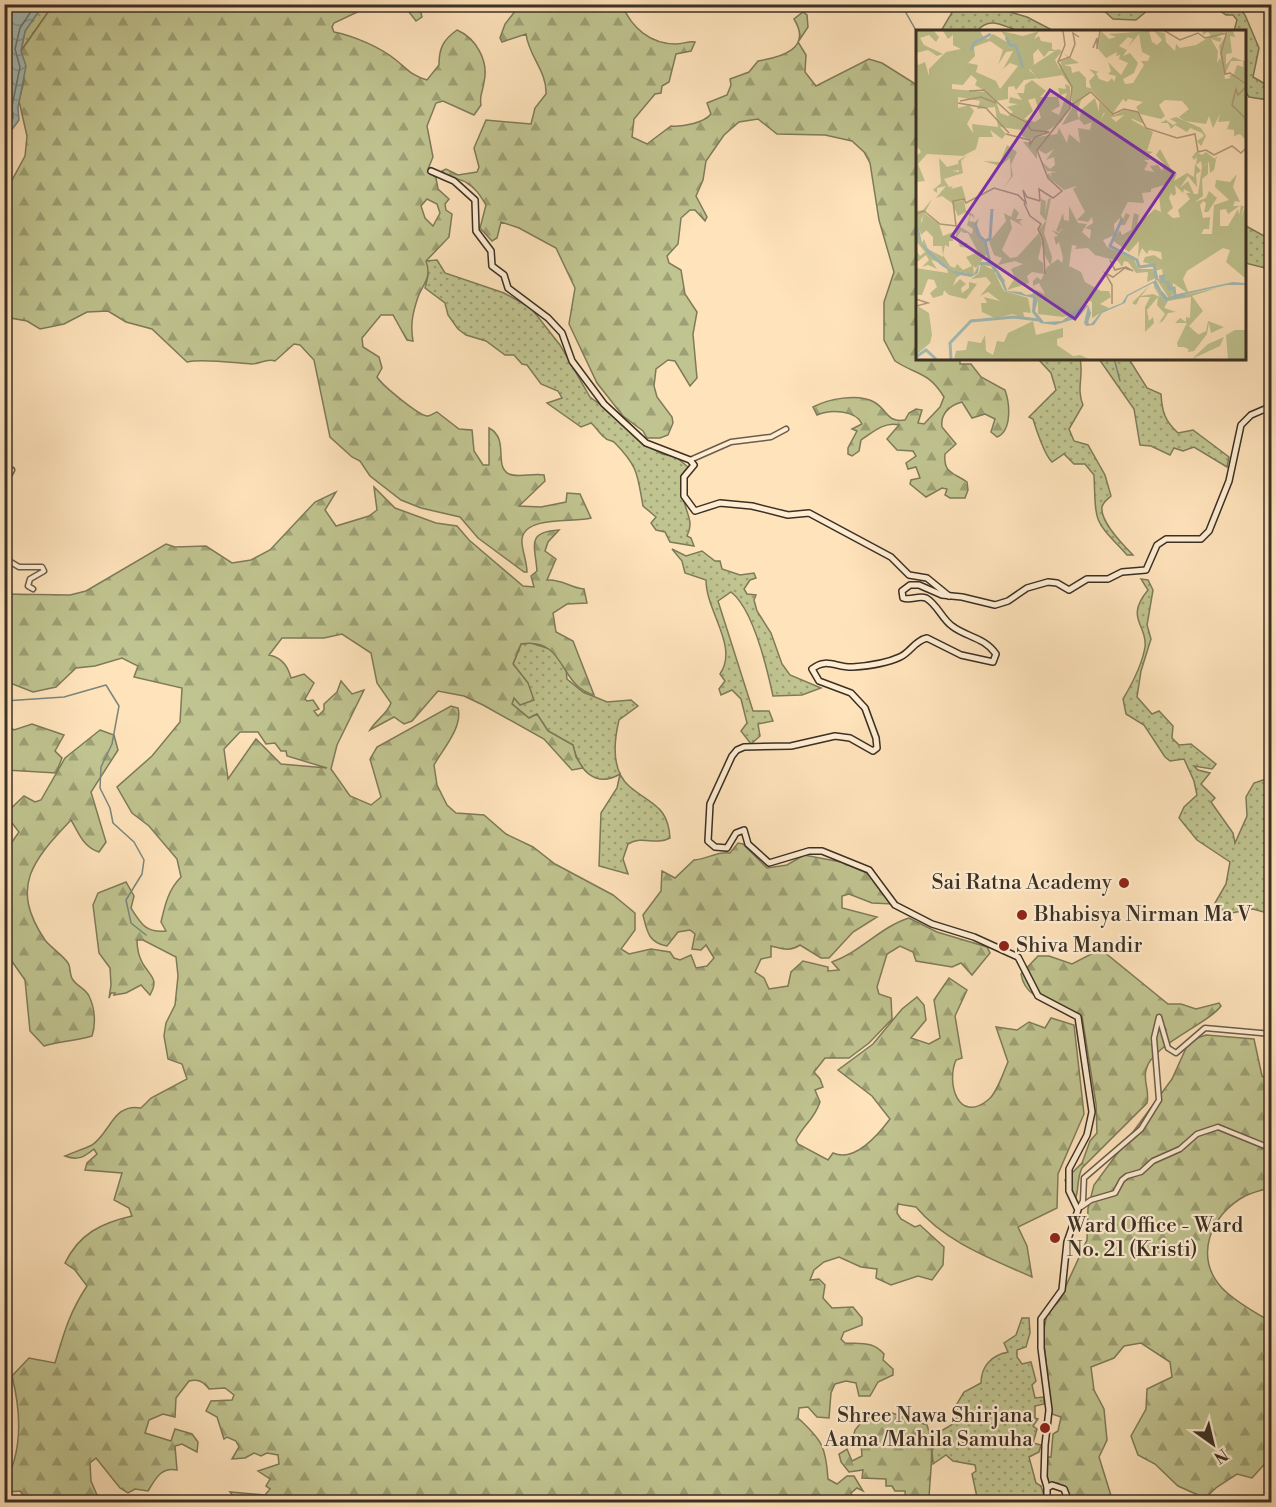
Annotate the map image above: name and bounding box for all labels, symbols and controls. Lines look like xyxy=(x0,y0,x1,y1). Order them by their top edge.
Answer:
inset map xyxy=(916,30,1246,360)
place label: Sai Ratna Academy xyxy=(932,870,1113,896)
marker: Sai Ratna Academy xyxy=(1117,876,1131,890)
place label: Bhabisya Nirman Ma V xyxy=(1033,902,1253,928)
marker: Bhabisya Nirman Ma V xyxy=(1015,908,1029,922)
place label: Shiva Mandir xyxy=(1016,933,1142,959)
marker: Shiva Mandir xyxy=(997,939,1011,953)
place label: Ward Office - Ward No. 21 (Kristi) xyxy=(1066,1213,1243,1263)
marker: Ward Office - Ward No. 21 (Kristi) xyxy=(1048,1231,1062,1245)
place label: Shree Nawa Shirjana Aama /Mahila Samuha xyxy=(823,1403,1033,1453)
north arrow xyxy=(1183,1414,1243,1474)
marker: Shree Nawa Shirjana Aama /Mahila Samuha xyxy=(1038,1421,1052,1435)
text: N xyxy=(1210,1444,1232,1468)

